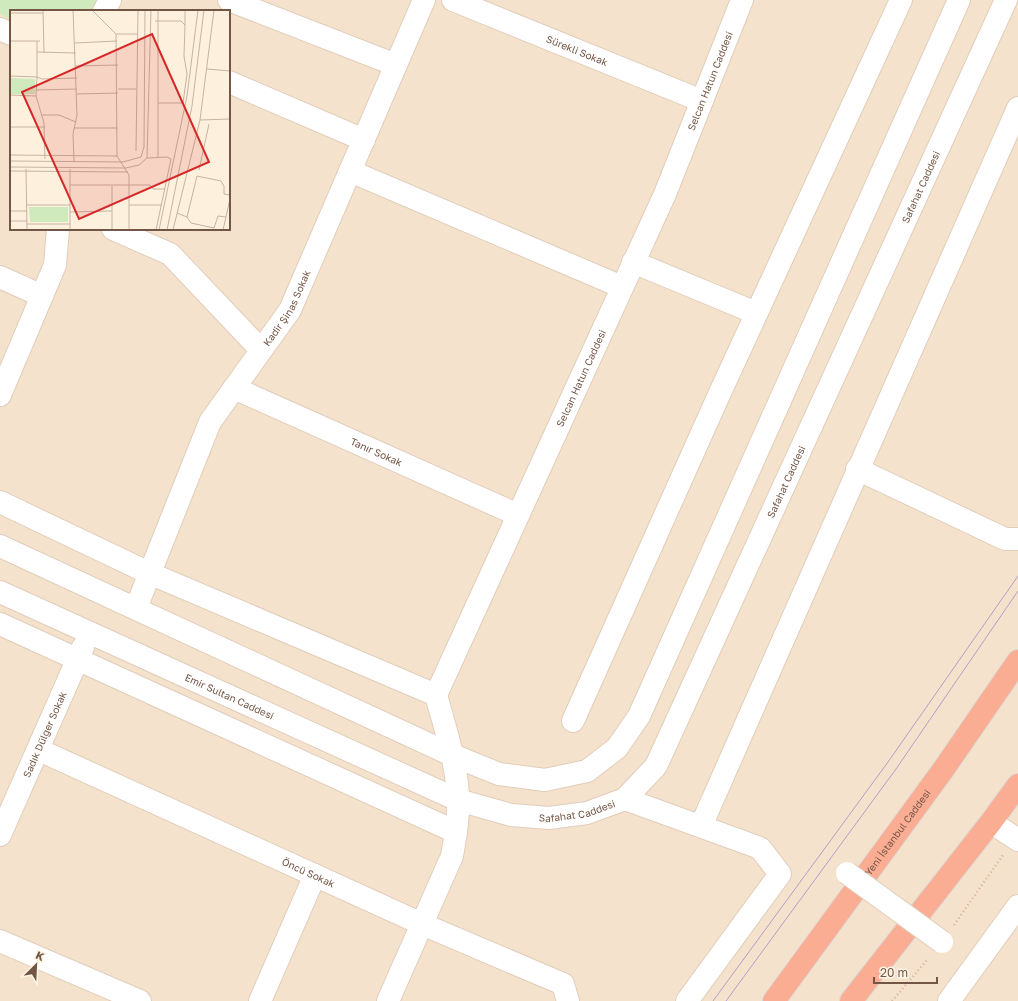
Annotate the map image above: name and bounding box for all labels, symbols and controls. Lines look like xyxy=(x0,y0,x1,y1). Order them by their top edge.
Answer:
inset map xyxy=(10,10,230,230)
street label: Selcan Hatun Caddesi xyxy=(685,30,735,132)
street label: Sürekli Sokak xyxy=(545,33,610,68)
street label: Safahat Caddesi xyxy=(899,149,942,225)
street label: Kadir Şinas Sokak xyxy=(260,268,313,348)
street label: Selcan Hatun Caddesi xyxy=(553,328,608,429)
street label: Tanır Sokak xyxy=(349,435,405,469)
street label: Safahat Caddesi xyxy=(764,444,808,520)
street label: Emir Sultan Caddesi xyxy=(183,671,276,722)
street label: Sadık Dülger Sokak xyxy=(20,689,69,779)
street label: Yeni İstanbul Caddesi xyxy=(862,787,933,878)
street label: Safahat Caddesi xyxy=(538,797,617,824)
street label: Öncü Sokak xyxy=(280,854,337,890)
north arrow xyxy=(16,945,56,985)
text: K xyxy=(34,948,47,963)
scale bar xyxy=(874,959,937,985)
text: 20 m xyxy=(880,965,908,980)

